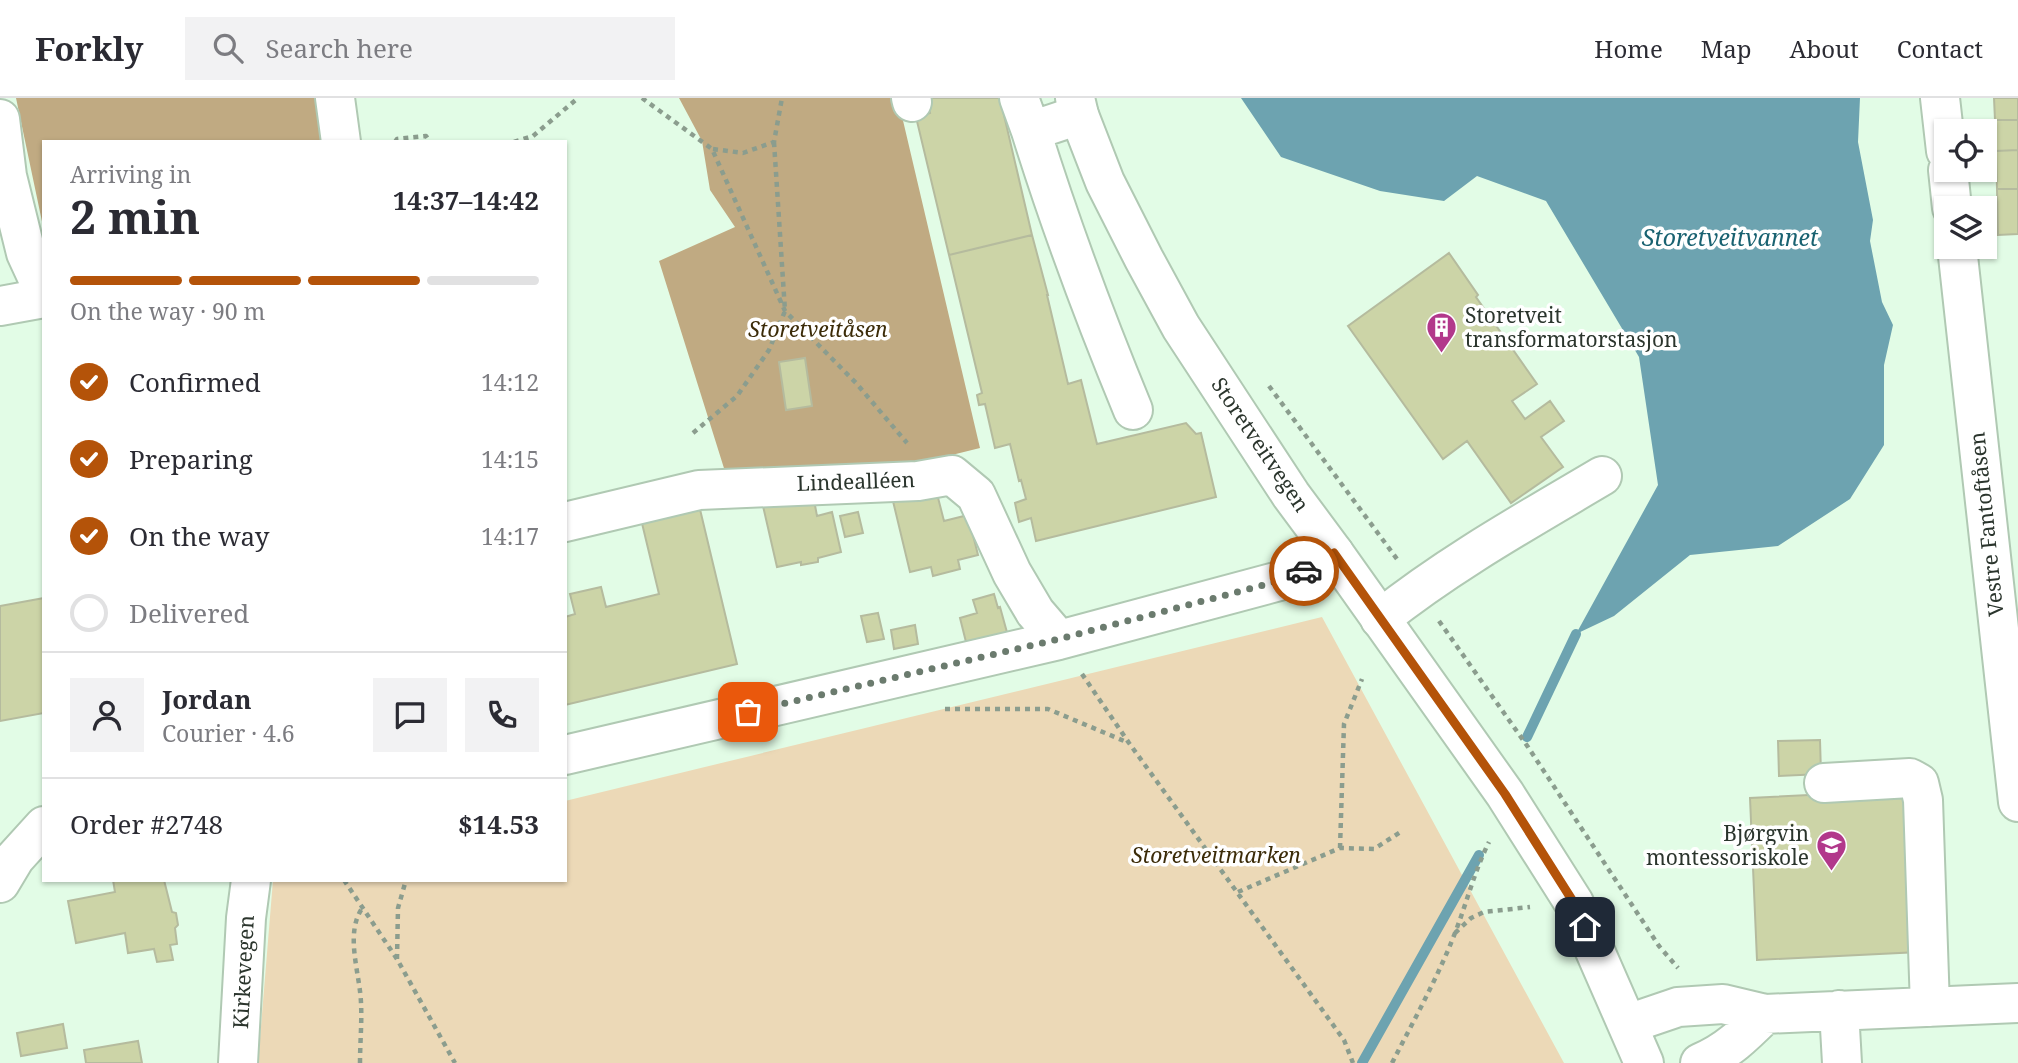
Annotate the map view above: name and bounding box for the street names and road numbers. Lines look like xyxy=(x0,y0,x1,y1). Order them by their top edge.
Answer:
street label: Storetveitvegen xyxy=(1205,372,1316,517)
street label: Vestre Fantoftåsen xyxy=(1962,431,2010,618)
street label: Lindealléen xyxy=(796,465,916,497)
street label: Kirkevegen xyxy=(226,914,260,1030)

